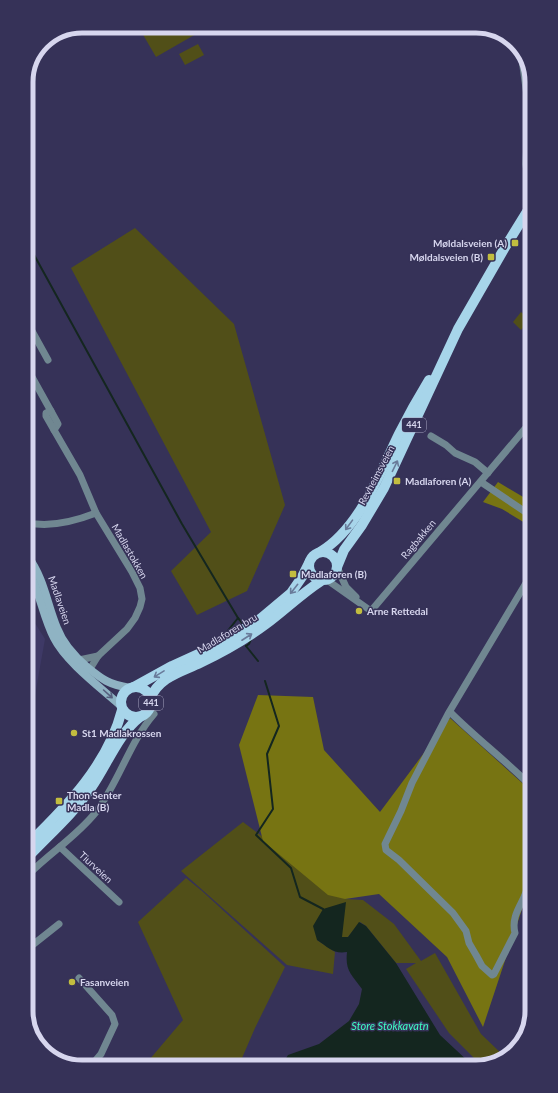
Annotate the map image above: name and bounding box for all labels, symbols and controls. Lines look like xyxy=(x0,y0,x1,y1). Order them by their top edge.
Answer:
place label: Møldalsveien (A) xyxy=(433,237,507,249)
marker: Møldalsveien (A) xyxy=(510,238,520,248)
place label: Møldalsveien (B) xyxy=(409,251,483,263)
marker: Møldalsveien (B) xyxy=(486,252,496,262)
road number: 441 xyxy=(402,418,426,432)
street label: Revheimsveien xyxy=(355,443,397,507)
one-way arrow xyxy=(392,460,399,472)
place label: Madlaforen (A) xyxy=(405,475,471,487)
marker: Madlaforen (A) xyxy=(392,476,402,486)
street label: Ragbakken xyxy=(398,517,438,561)
one-way arrow xyxy=(344,520,353,531)
street label: Madlastokken xyxy=(109,521,151,581)
place label: Madlaforen (B) xyxy=(301,568,367,580)
marker: Madlaforen (B) xyxy=(288,569,298,579)
street label: Madlaveien xyxy=(46,574,74,626)
one-way arrow xyxy=(289,584,298,594)
place label: Arne Rettedal xyxy=(366,605,428,617)
marker: Arne Rettedal xyxy=(354,606,364,616)
street label: Madlaforen bru xyxy=(195,610,259,656)
one-way arrow xyxy=(241,633,252,641)
one-way arrow xyxy=(153,670,165,678)
one-way arrow xyxy=(103,689,113,699)
road number: 441 xyxy=(139,696,163,710)
place label: St1 Madlakrossen xyxy=(82,727,162,739)
marker: St1 Madlakrossen xyxy=(69,728,79,738)
place label: Thon Senter Madla (B) xyxy=(67,789,122,813)
marker: Thon Senter Madla (B) xyxy=(54,796,64,806)
street label: Tiurveien xyxy=(77,849,115,885)
place label: Fasanveien xyxy=(80,976,129,988)
marker: Fasanveien xyxy=(67,977,77,987)
water label: Store Stokkavatn xyxy=(351,1019,429,1032)

